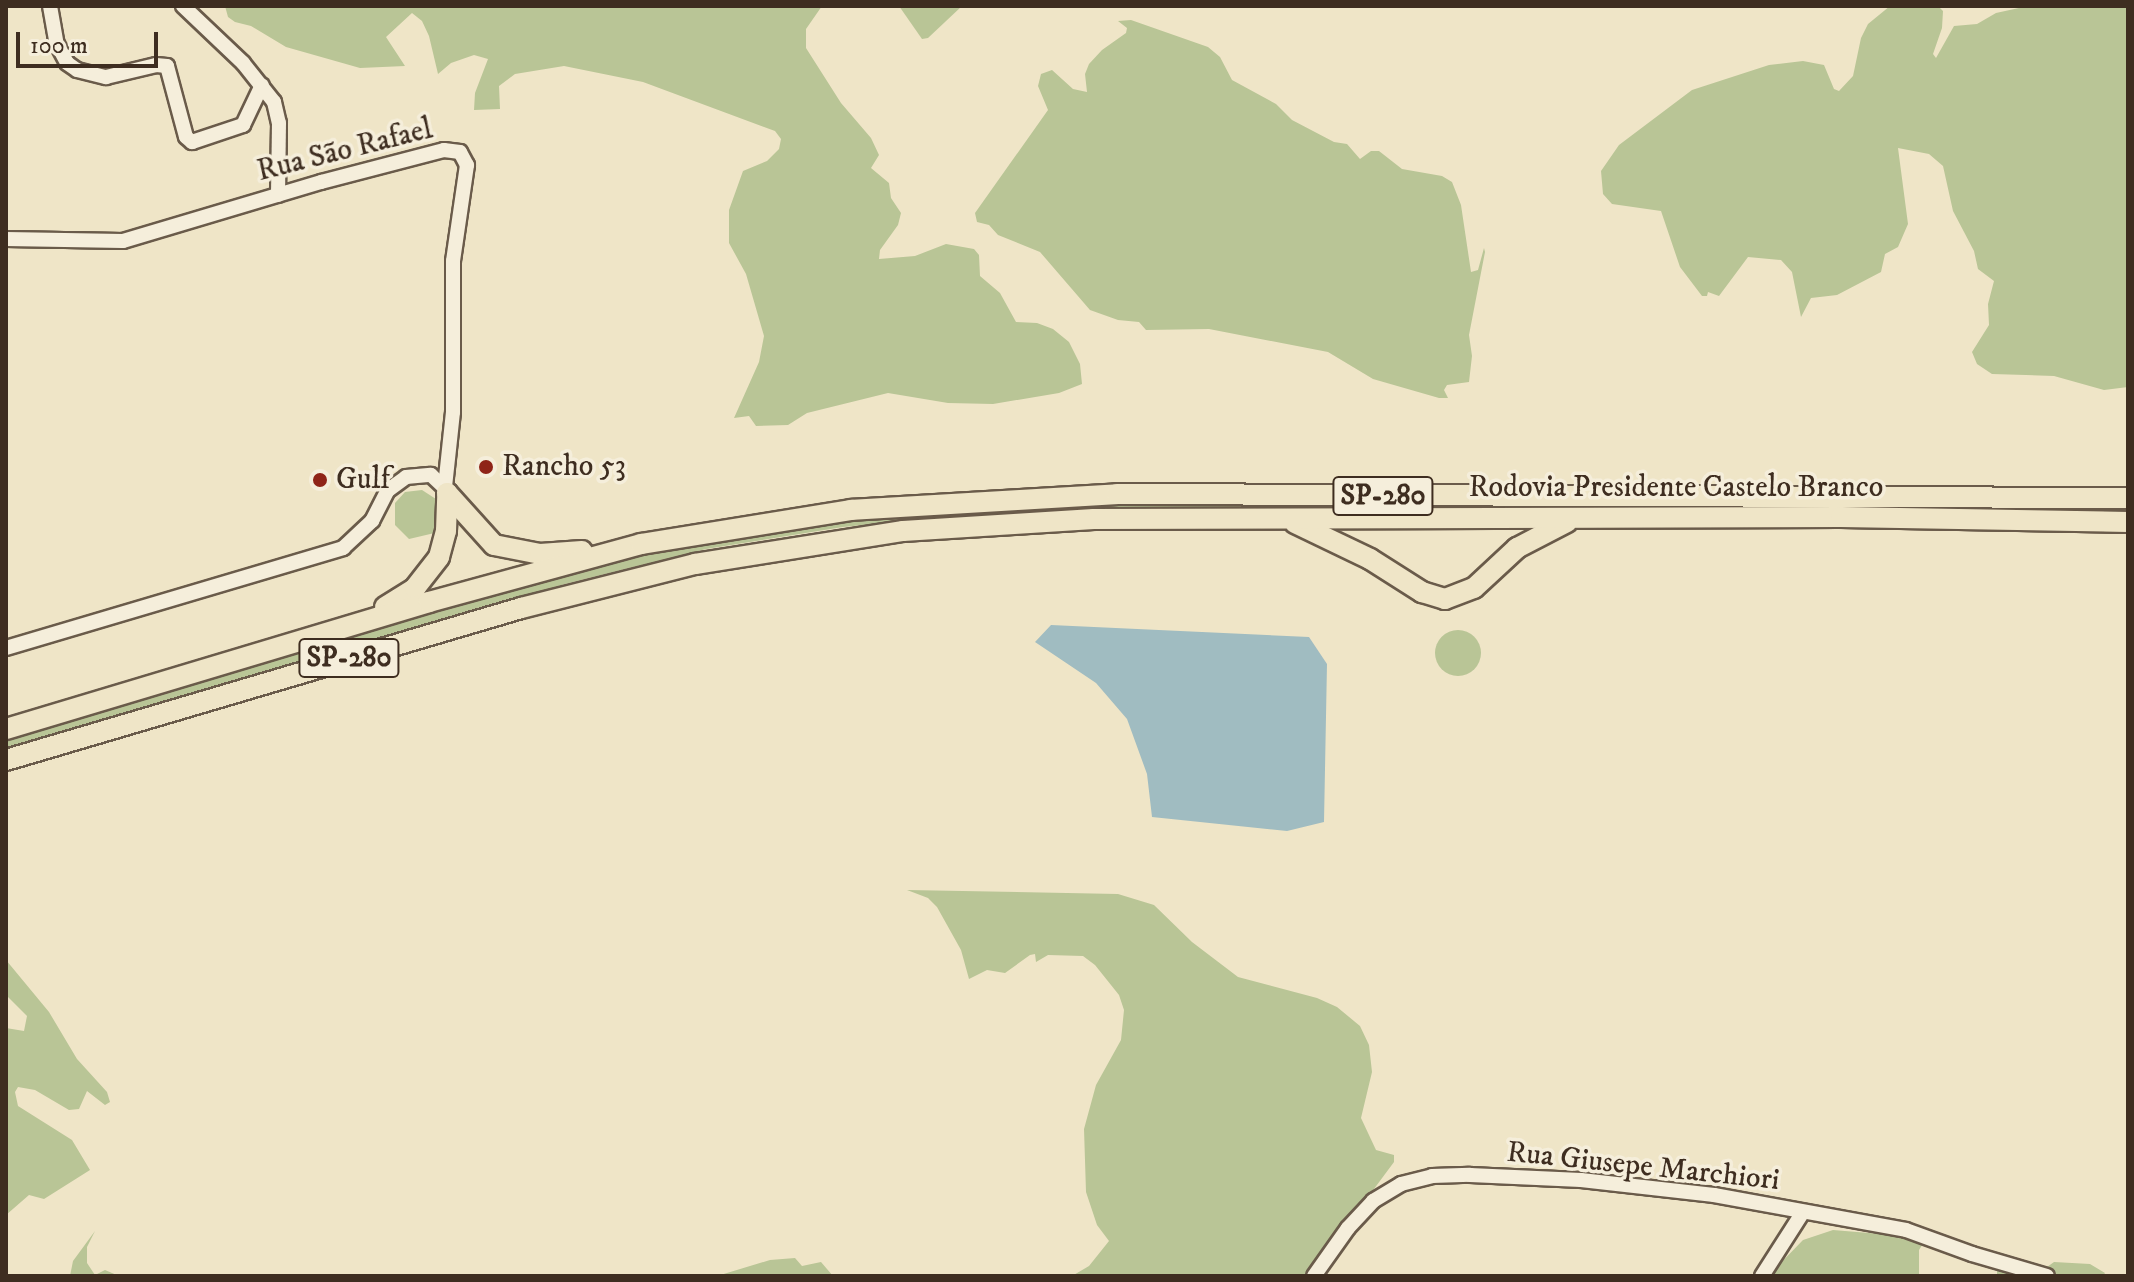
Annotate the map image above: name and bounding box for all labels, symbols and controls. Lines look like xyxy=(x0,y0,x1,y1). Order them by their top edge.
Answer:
scale bar xyxy=(20,16,162,66)
text: 100 m xyxy=(30,31,88,61)
street label: Rua São Rafael xyxy=(254,112,436,190)
place label: Rancho 53 xyxy=(502,449,626,485)
marker: Rancho 53 xyxy=(477,458,495,476)
place label: Gulf xyxy=(336,462,390,498)
street label: Rodovia Presidente Castelo Branco xyxy=(1469,470,1883,506)
marker: Gulf xyxy=(311,471,329,489)
road number: SP-280 xyxy=(1331,472,1435,520)
road number: SP-280 xyxy=(297,634,401,682)
street label: Rua Giusepe Marchiori xyxy=(1505,1135,1781,1199)

